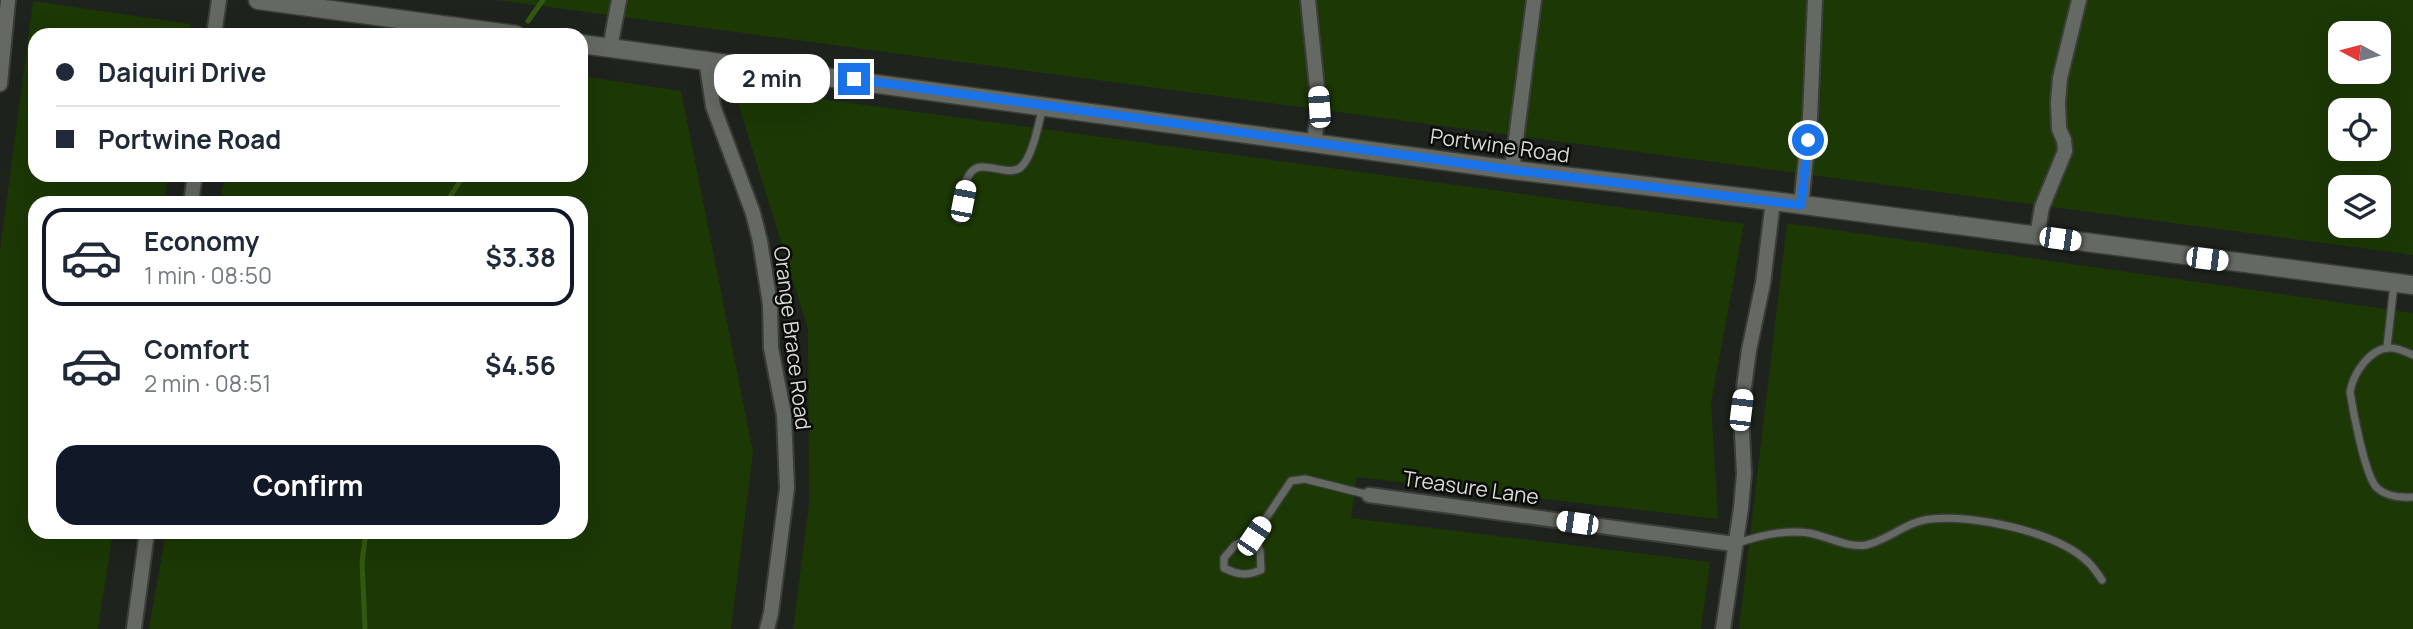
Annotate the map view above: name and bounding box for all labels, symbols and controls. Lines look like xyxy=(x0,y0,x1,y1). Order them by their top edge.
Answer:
north arrow xyxy=(2328,21,2390,84)
map controls xyxy=(2328,21,2391,238)
text: Daiquiri Drive xyxy=(98,54,266,90)
callout: 2 min xyxy=(714,55,830,104)
text: 2 min xyxy=(742,62,802,94)
route end xyxy=(838,63,870,95)
car xyxy=(1308,85,1331,129)
button: locate xyxy=(2328,98,2391,161)
text: Portwine Road xyxy=(98,121,281,157)
street label: Portwine Road xyxy=(1428,121,1572,169)
route start xyxy=(1792,124,1824,156)
button: layers xyxy=(2328,175,2391,238)
car xyxy=(949,178,978,224)
text: Economy xyxy=(144,223,259,259)
icon: car xyxy=(60,226,123,289)
car xyxy=(2038,226,2083,252)
text: $3.38 xyxy=(486,239,556,275)
street label: Orange Brace Road xyxy=(768,245,818,431)
car xyxy=(2185,246,2230,272)
text: 1 min · 08:50 xyxy=(144,259,272,291)
text: Comfort xyxy=(144,331,250,367)
icon: car xyxy=(60,334,123,397)
text: $4.56 xyxy=(485,347,556,383)
text: 2 min · 08:51 xyxy=(144,367,271,399)
car xyxy=(1729,388,1754,432)
button: Confirm xyxy=(56,445,560,525)
street label: Treasure Lane xyxy=(1401,464,1541,510)
car xyxy=(1555,510,1600,536)
car xyxy=(1234,513,1275,559)

